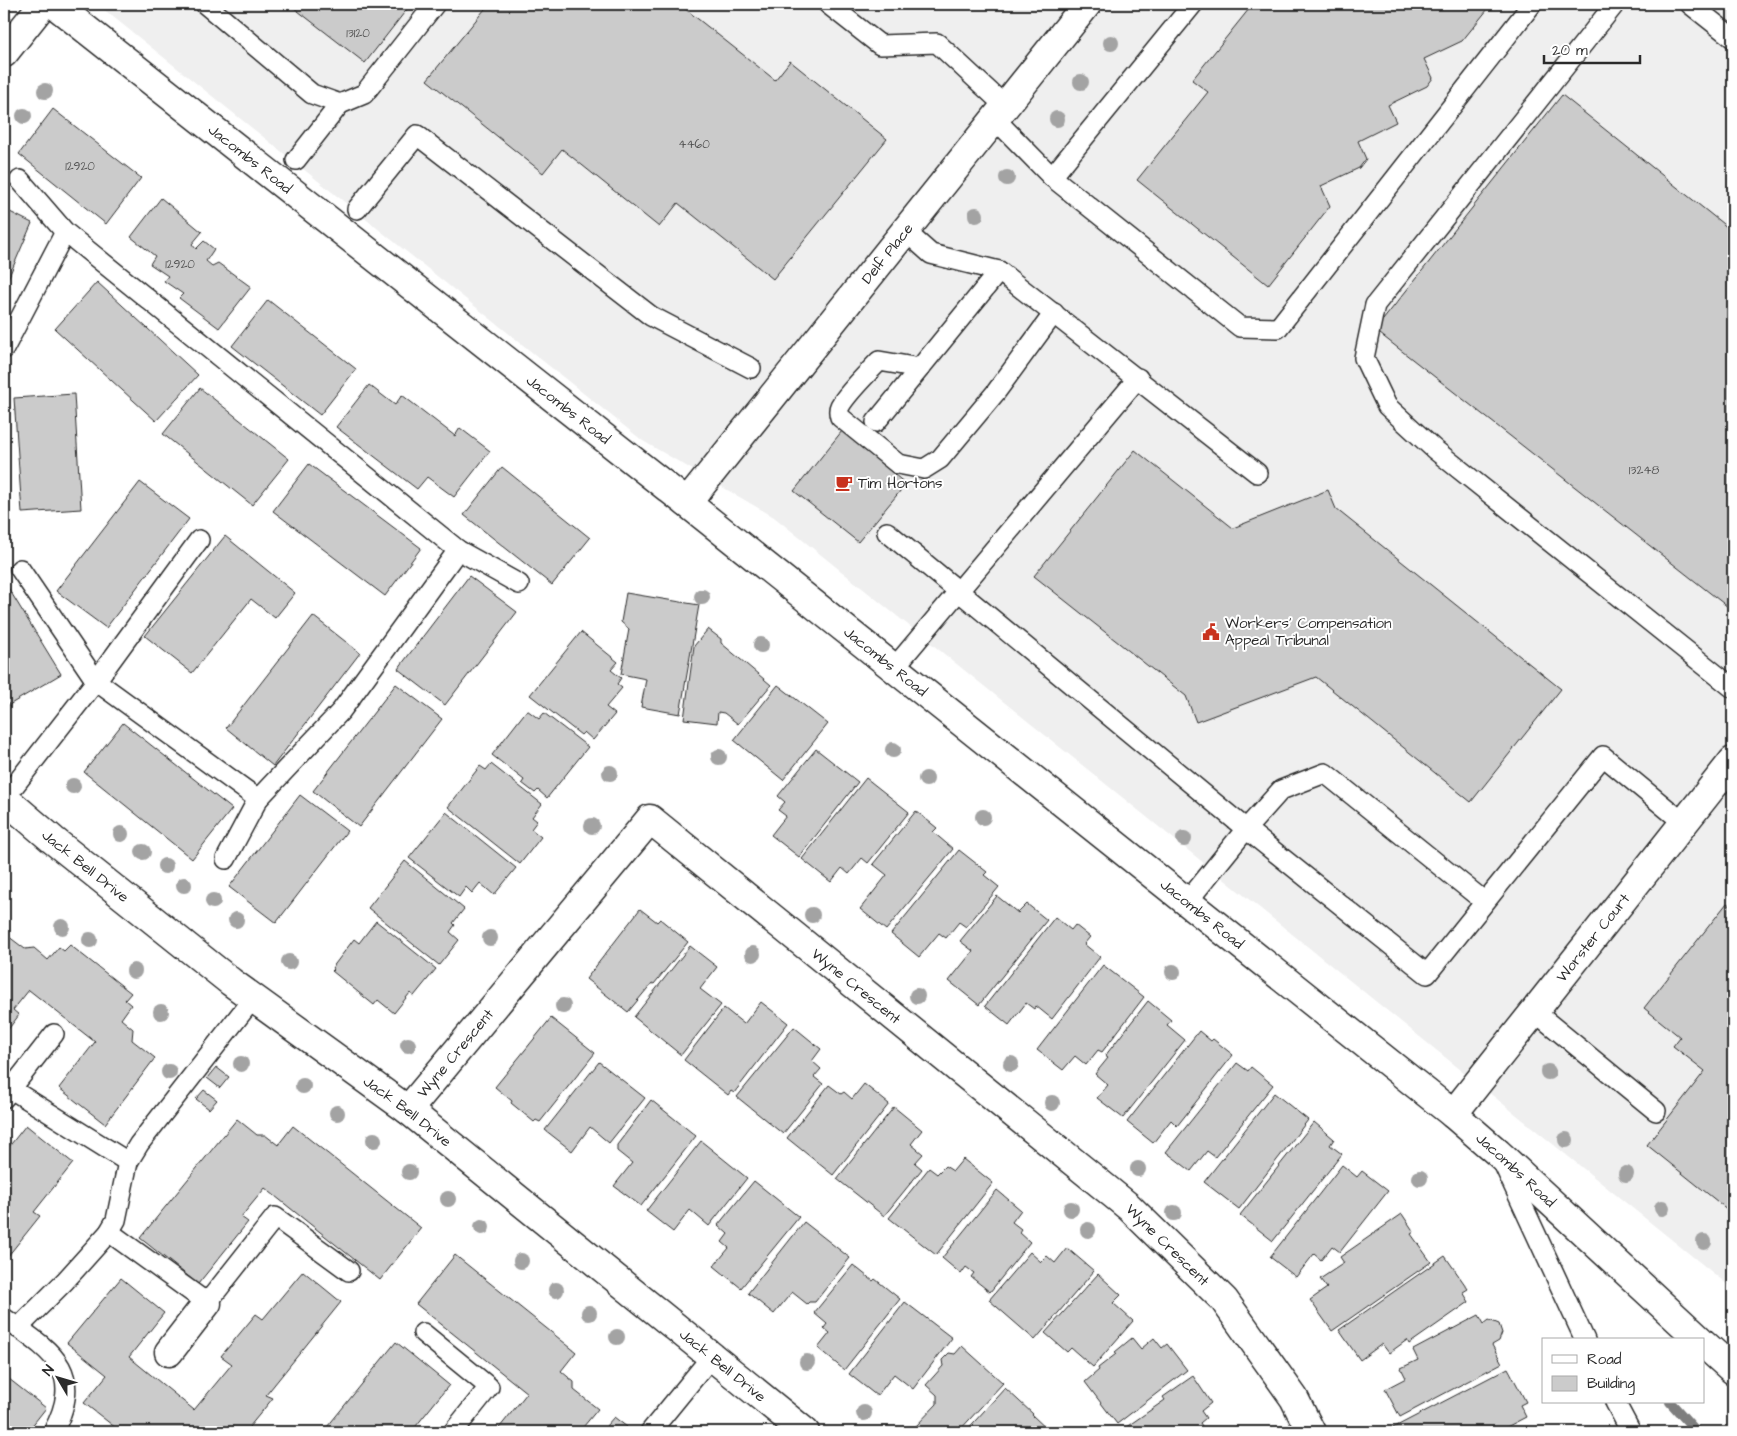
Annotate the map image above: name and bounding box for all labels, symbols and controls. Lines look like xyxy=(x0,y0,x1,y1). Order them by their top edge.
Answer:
house number: 13120 xyxy=(346,25,370,42)
scale bar xyxy=(1544,32,1641,64)
text: 20 m xyxy=(1552,40,1588,61)
street label: Jacombs Road xyxy=(204,119,297,199)
house number: 4460 xyxy=(678,136,710,153)
house number: 12920 xyxy=(65,158,95,175)
street label: Delf Place xyxy=(857,219,918,288)
house number: 12920 xyxy=(165,256,195,273)
street label: Jacombs Road xyxy=(522,370,615,450)
house number: 13248 xyxy=(1629,462,1659,479)
cafe icon: Tim Hortons xyxy=(834,473,854,493)
place label: Tim Hortons xyxy=(858,473,943,494)
place label: Workers' Compensation Appeal Tribunal xyxy=(1225,613,1392,651)
street label: Jacombs Road xyxy=(839,622,932,702)
public building icon: Workers' Compensation Appeal Tribunal xyxy=(1201,622,1221,642)
street label: Jack Bell Drive xyxy=(37,825,133,908)
street label: Jacombs Road xyxy=(1156,874,1248,954)
street label: Worster Court xyxy=(1551,889,1635,987)
street label: Wyne Crescent xyxy=(807,944,905,1029)
street label: Wyne Crescent xyxy=(413,1005,499,1102)
street label: Jack Bell Drive xyxy=(359,1071,456,1152)
street label: Jacombs Road xyxy=(1471,1128,1560,1213)
street label: Wyne Crescent xyxy=(1121,1199,1214,1291)
street label: Jack Bell Drive xyxy=(675,1324,770,1407)
legend xyxy=(1542,1338,1704,1404)
text: Road xyxy=(1587,1349,1622,1370)
north arrow xyxy=(32,1354,82,1404)
text: N xyxy=(38,1361,59,1380)
text: Building xyxy=(1587,1373,1635,1395)

